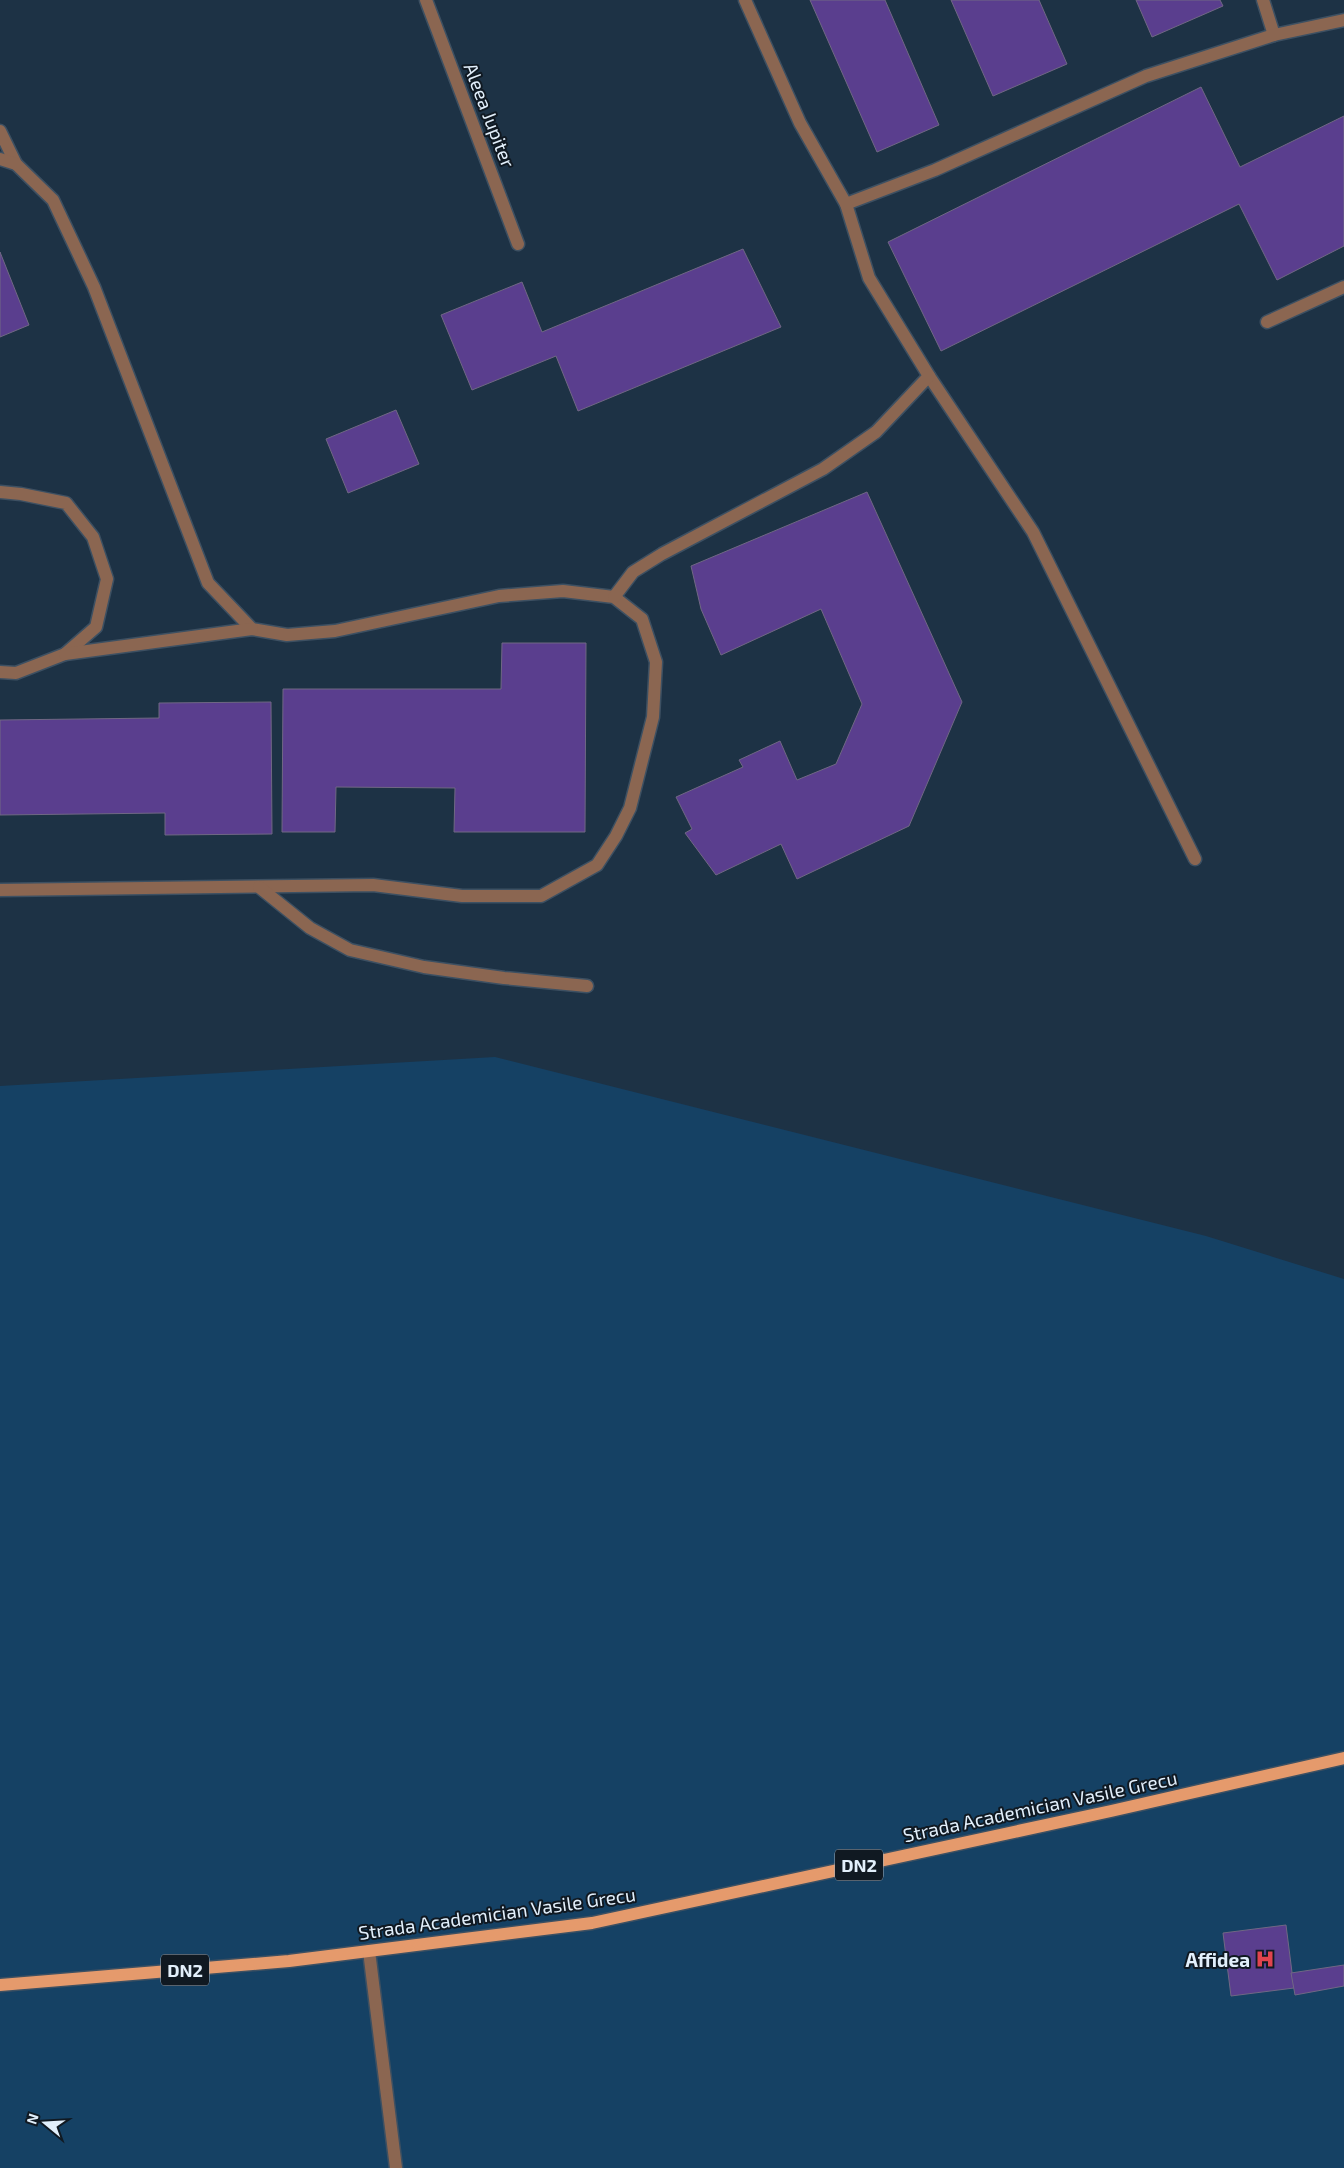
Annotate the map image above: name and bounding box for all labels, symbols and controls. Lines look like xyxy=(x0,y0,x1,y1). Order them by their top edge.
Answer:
street label: Aleea Jupiter xyxy=(460,59,521,171)
street label: Strada Academician Vasile Grecu xyxy=(901,1766,1179,1846)
road number: DN2 xyxy=(835,1850,883,1880)
street label: Strada Academician Vasile Grecu xyxy=(357,1882,637,1944)
place label: Affidea xyxy=(1186,1948,1250,1971)
hospital icon: Affidea xyxy=(1254,1948,1276,1970)
road number: DN2 xyxy=(161,1954,209,1986)
north arrow xyxy=(20,2098,70,2148)
text: N xyxy=(23,2111,42,2126)

